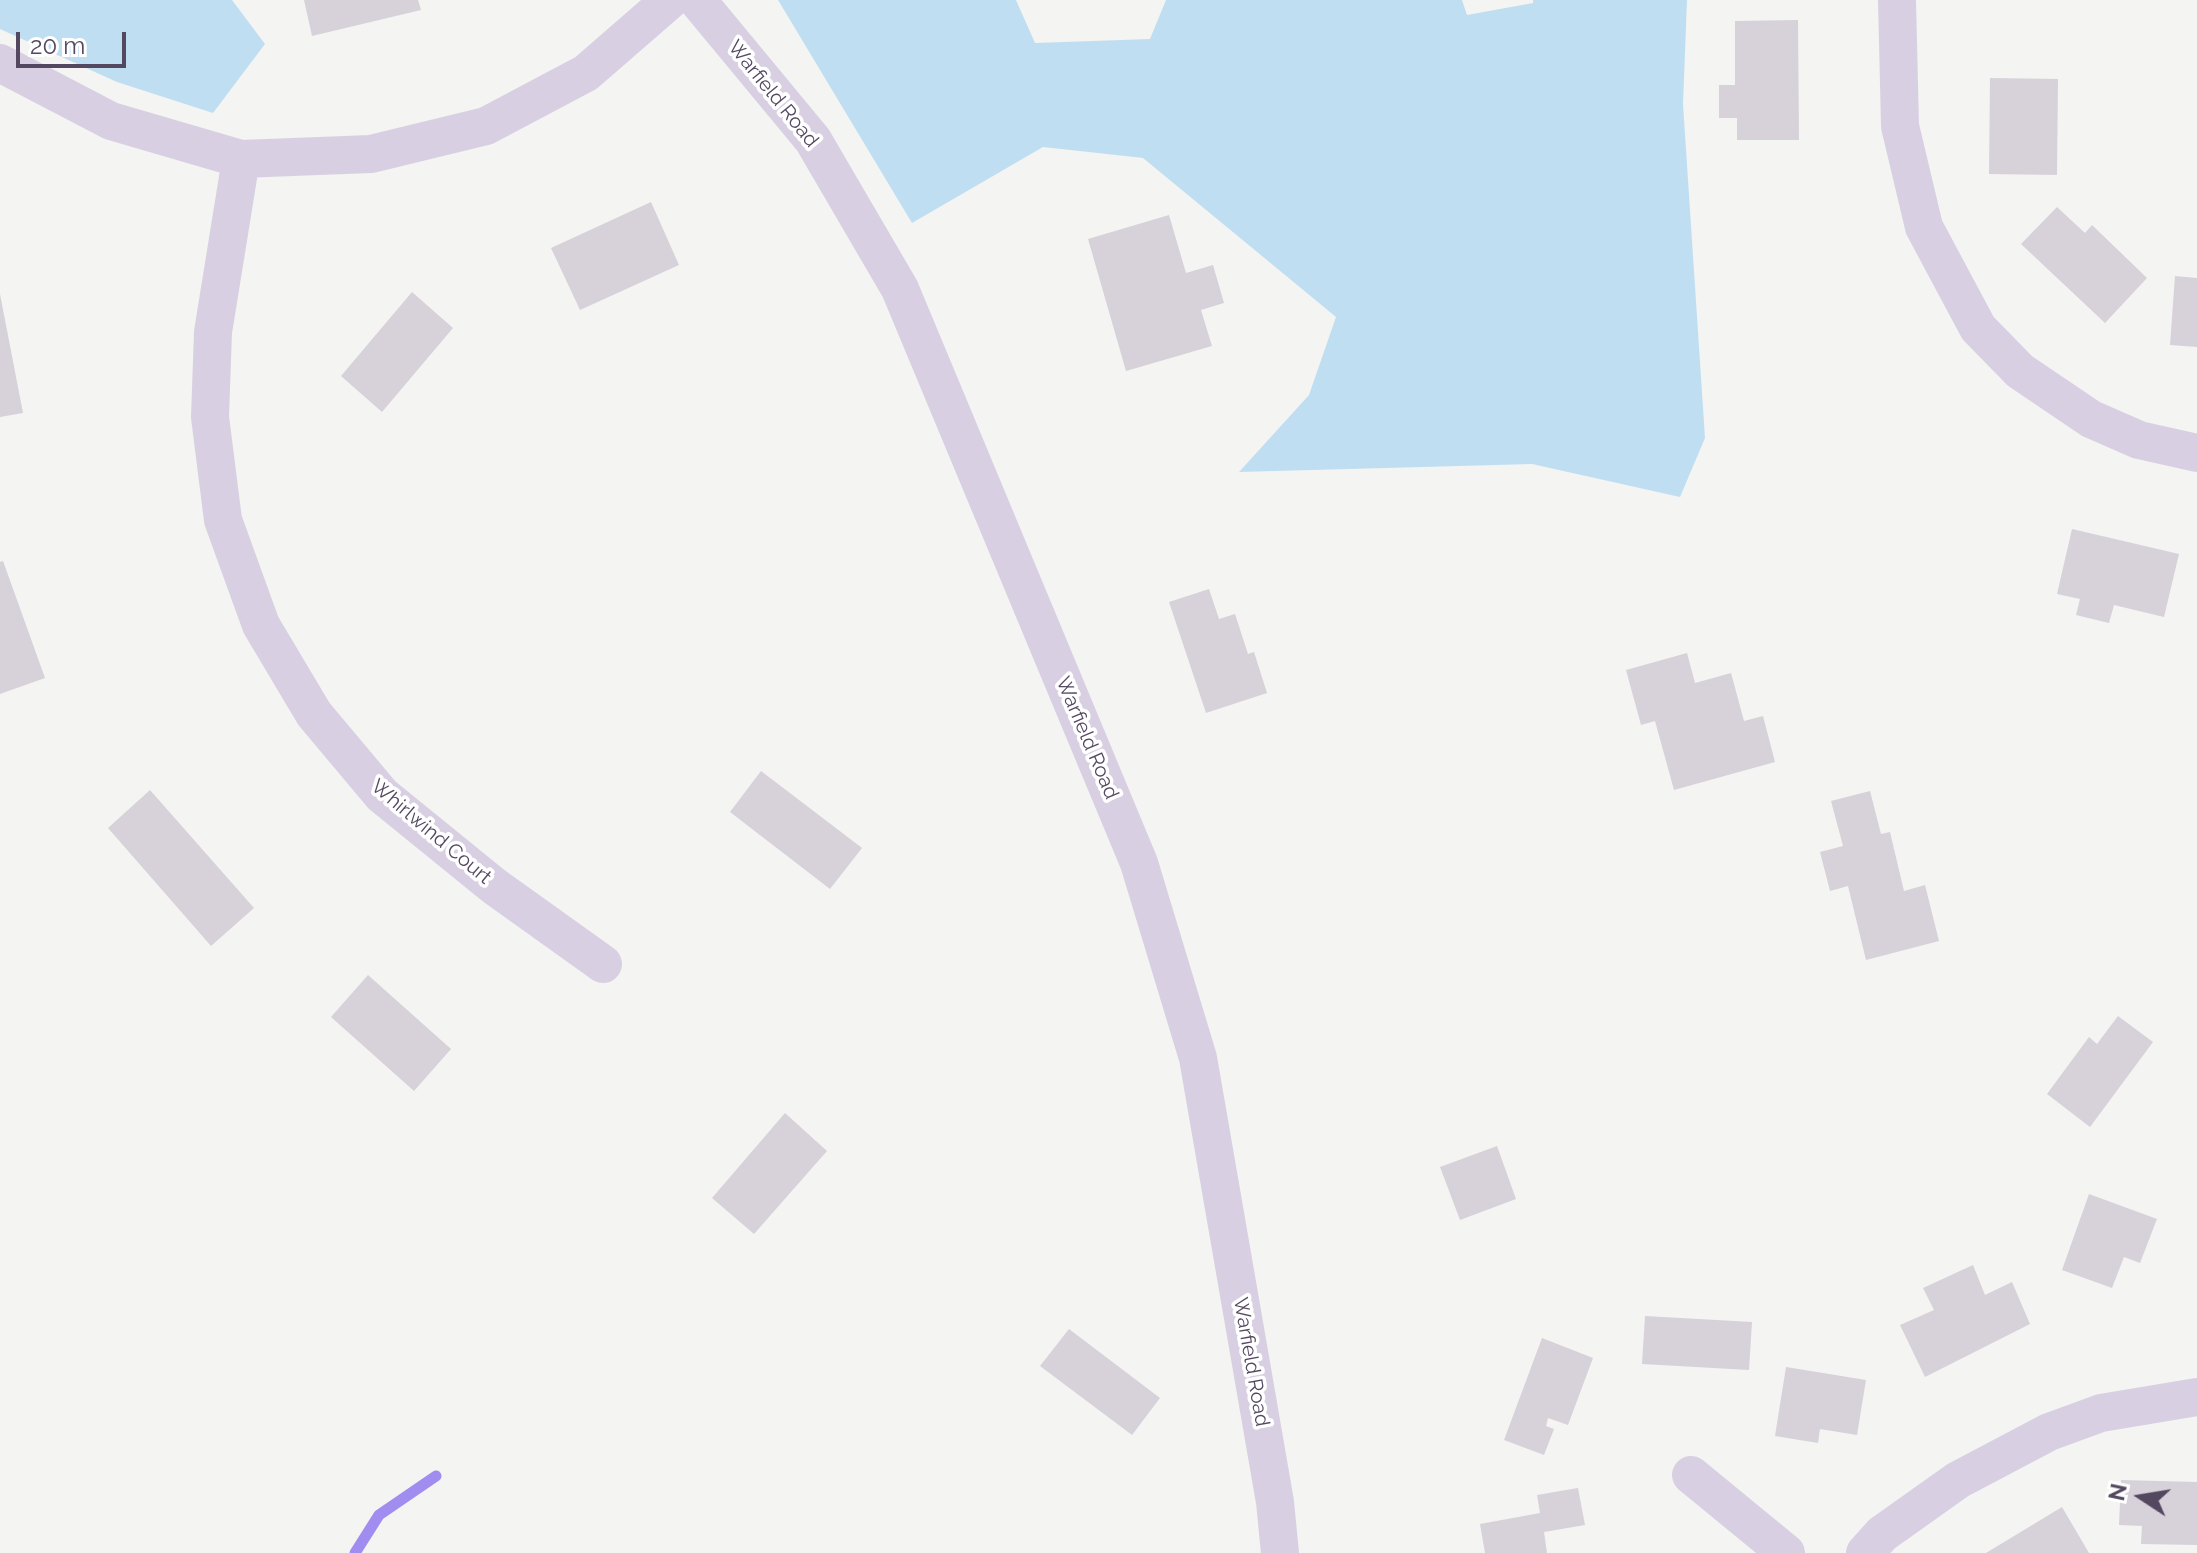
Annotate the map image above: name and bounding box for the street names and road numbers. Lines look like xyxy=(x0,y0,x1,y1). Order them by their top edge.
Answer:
street label: Warfield Road xyxy=(723,36,823,152)
street label: Warfield Road xyxy=(1050,673,1124,803)
street label: Whirlwind Court xyxy=(366,775,496,889)
street label: Warfield Road xyxy=(1228,1296,1274,1428)

